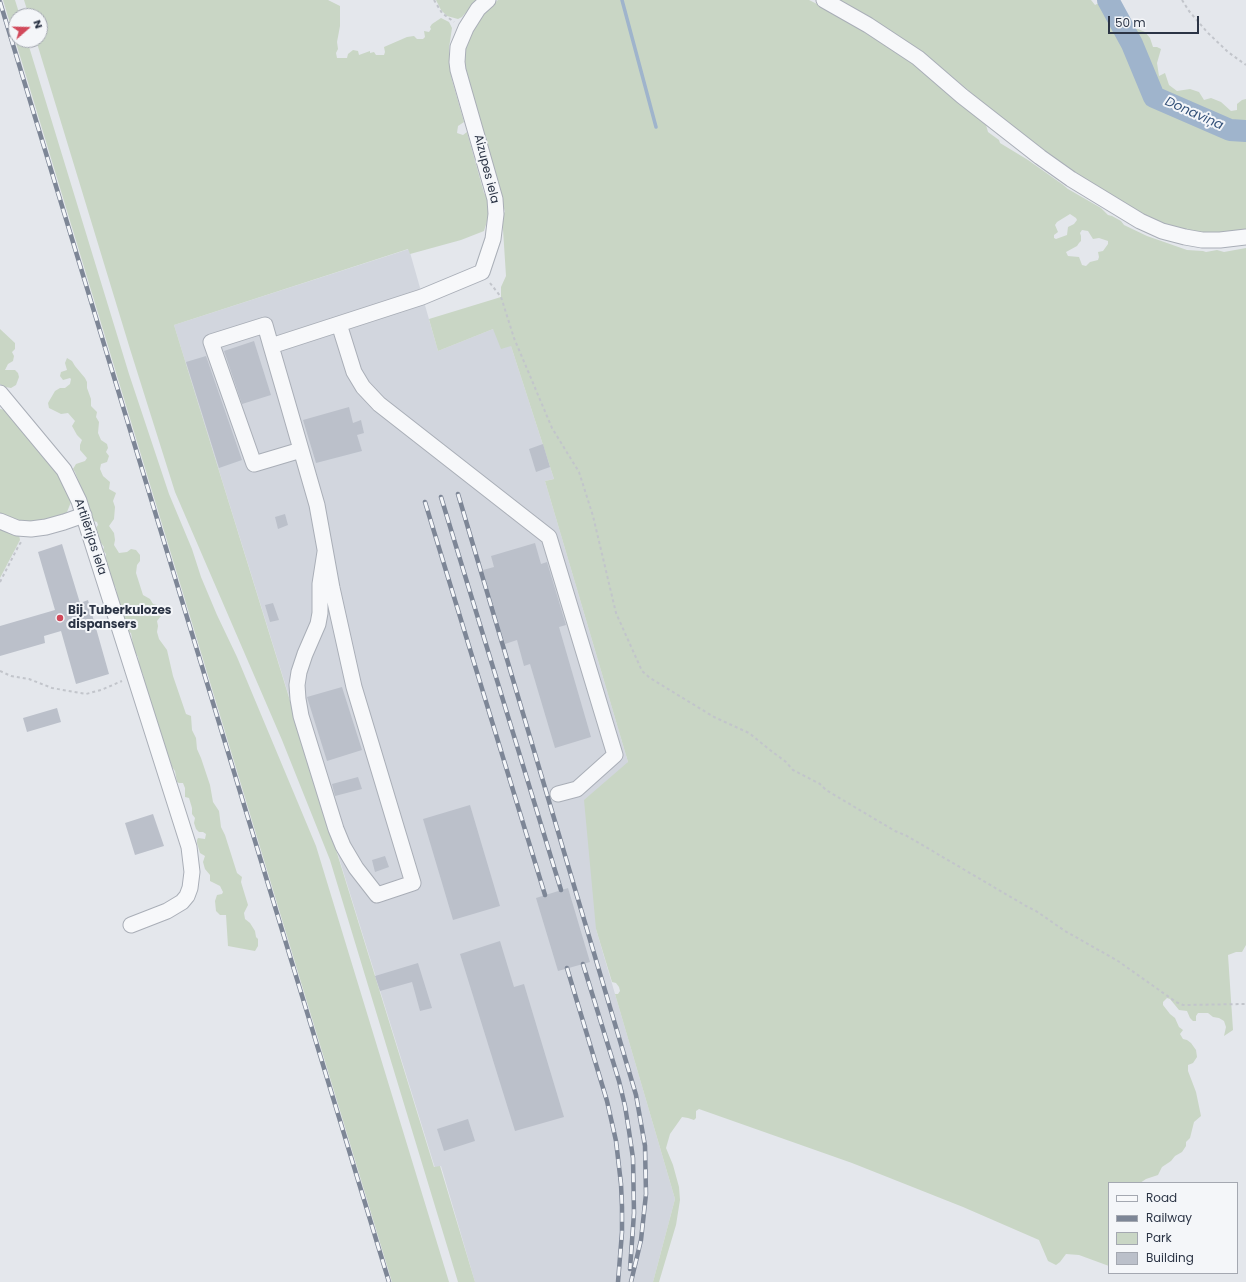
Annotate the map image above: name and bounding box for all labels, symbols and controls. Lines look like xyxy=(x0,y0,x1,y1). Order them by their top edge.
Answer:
north arrow xyxy=(8,8,48,48)
scale bar xyxy=(1110,8,1201,34)
text: 50 m xyxy=(1115,14,1146,31)
text: N xyxy=(29,18,47,31)
water label: Donaviņa xyxy=(1162,94,1226,134)
street label: Aizupes iela xyxy=(470,133,502,205)
street label: Artilērijas iela xyxy=(71,497,109,577)
place label: Bij. Tuberkulozes dispansers xyxy=(68,604,171,632)
marker: Bij. Tuberkulozes dispansers xyxy=(55,613,65,623)
legend xyxy=(1108,1182,1238,1274)
text: Road xyxy=(1146,1189,1177,1206)
text: Railway xyxy=(1146,1209,1192,1226)
text: Park xyxy=(1146,1229,1172,1246)
text: Building xyxy=(1146,1249,1194,1266)

